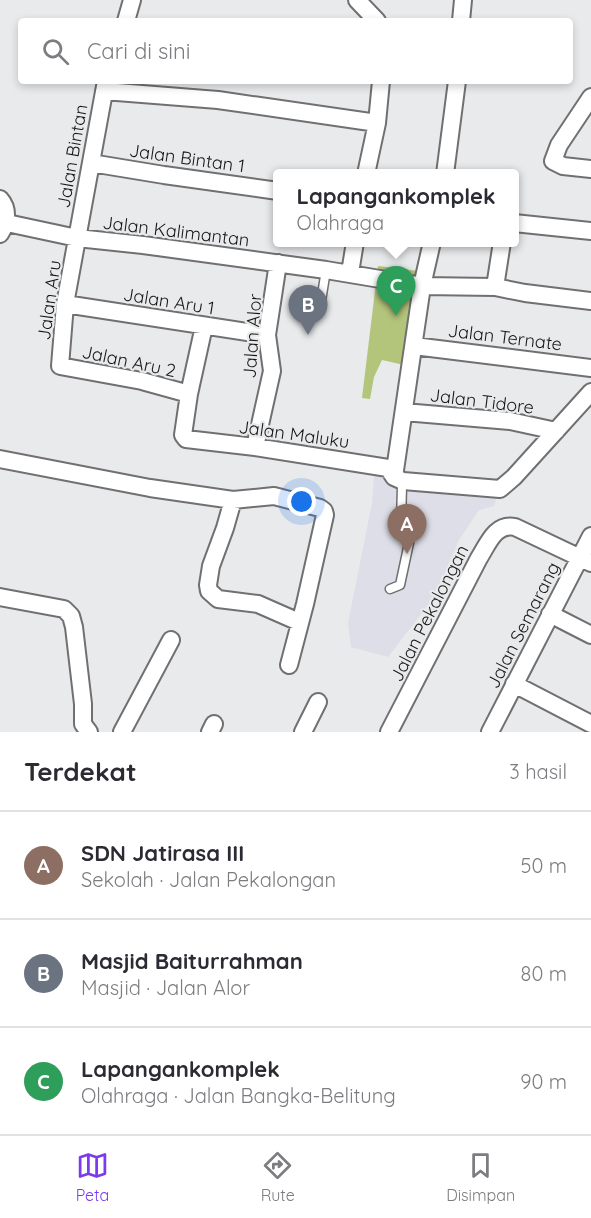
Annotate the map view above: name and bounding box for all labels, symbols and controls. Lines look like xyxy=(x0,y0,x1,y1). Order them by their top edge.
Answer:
search box xyxy=(18,18,573,84)
icon: search xyxy=(39,35,72,68)
text: Cari di sini xyxy=(87,37,190,65)
street label: Jalan Bintan xyxy=(52,102,92,210)
street label: Jalan Bintan 1 xyxy=(128,139,246,177)
popup xyxy=(273,169,519,247)
text: Lapangankomplek xyxy=(297,182,495,210)
text: Olahraga xyxy=(297,210,384,235)
street label: Jalan Kalimantan xyxy=(101,211,251,251)
street label: Jalan Aru xyxy=(32,259,66,341)
pin: C xyxy=(376,266,416,316)
street label: Jalan Aru 1 xyxy=(122,282,216,320)
pin: B xyxy=(288,286,328,335)
street label: Jalan Alor xyxy=(238,293,266,379)
street label: Jalan Ternate xyxy=(447,319,563,355)
street label: Jalan Aru 2 xyxy=(80,340,178,382)
street label: Jalan Tidore xyxy=(429,383,535,419)
street label: Jalan Maluku xyxy=(237,415,351,453)
your location xyxy=(287,487,316,516)
pin: A xyxy=(388,504,426,554)
street label: Jalan Pekalongan xyxy=(385,541,473,685)
street label: Jalan Semarang xyxy=(481,558,565,692)
text: Terdekat xyxy=(24,755,137,788)
text: 3 hasil xyxy=(509,759,567,784)
text: SDN Jatirasa III xyxy=(81,839,244,867)
text: A xyxy=(37,853,50,878)
text: 50 m xyxy=(521,853,567,878)
text: Sekolah · Jalan Pekalongan xyxy=(81,867,336,892)
text: Masjid Baiturrahman xyxy=(81,947,303,975)
text: B xyxy=(37,961,50,986)
text: 80 m xyxy=(521,961,567,986)
text: Masjid · Jalan Alor xyxy=(81,975,250,1000)
text: Lapangankomplek xyxy=(81,1055,280,1083)
text: C xyxy=(37,1069,50,1094)
text: 90 m xyxy=(520,1069,567,1094)
text: Olahraga · Jalan Bangka-Belitung xyxy=(81,1083,396,1108)
tab: Peta xyxy=(76,1149,109,1205)
tab: Rute xyxy=(261,1149,295,1205)
tab: Disimpan xyxy=(446,1149,515,1205)

